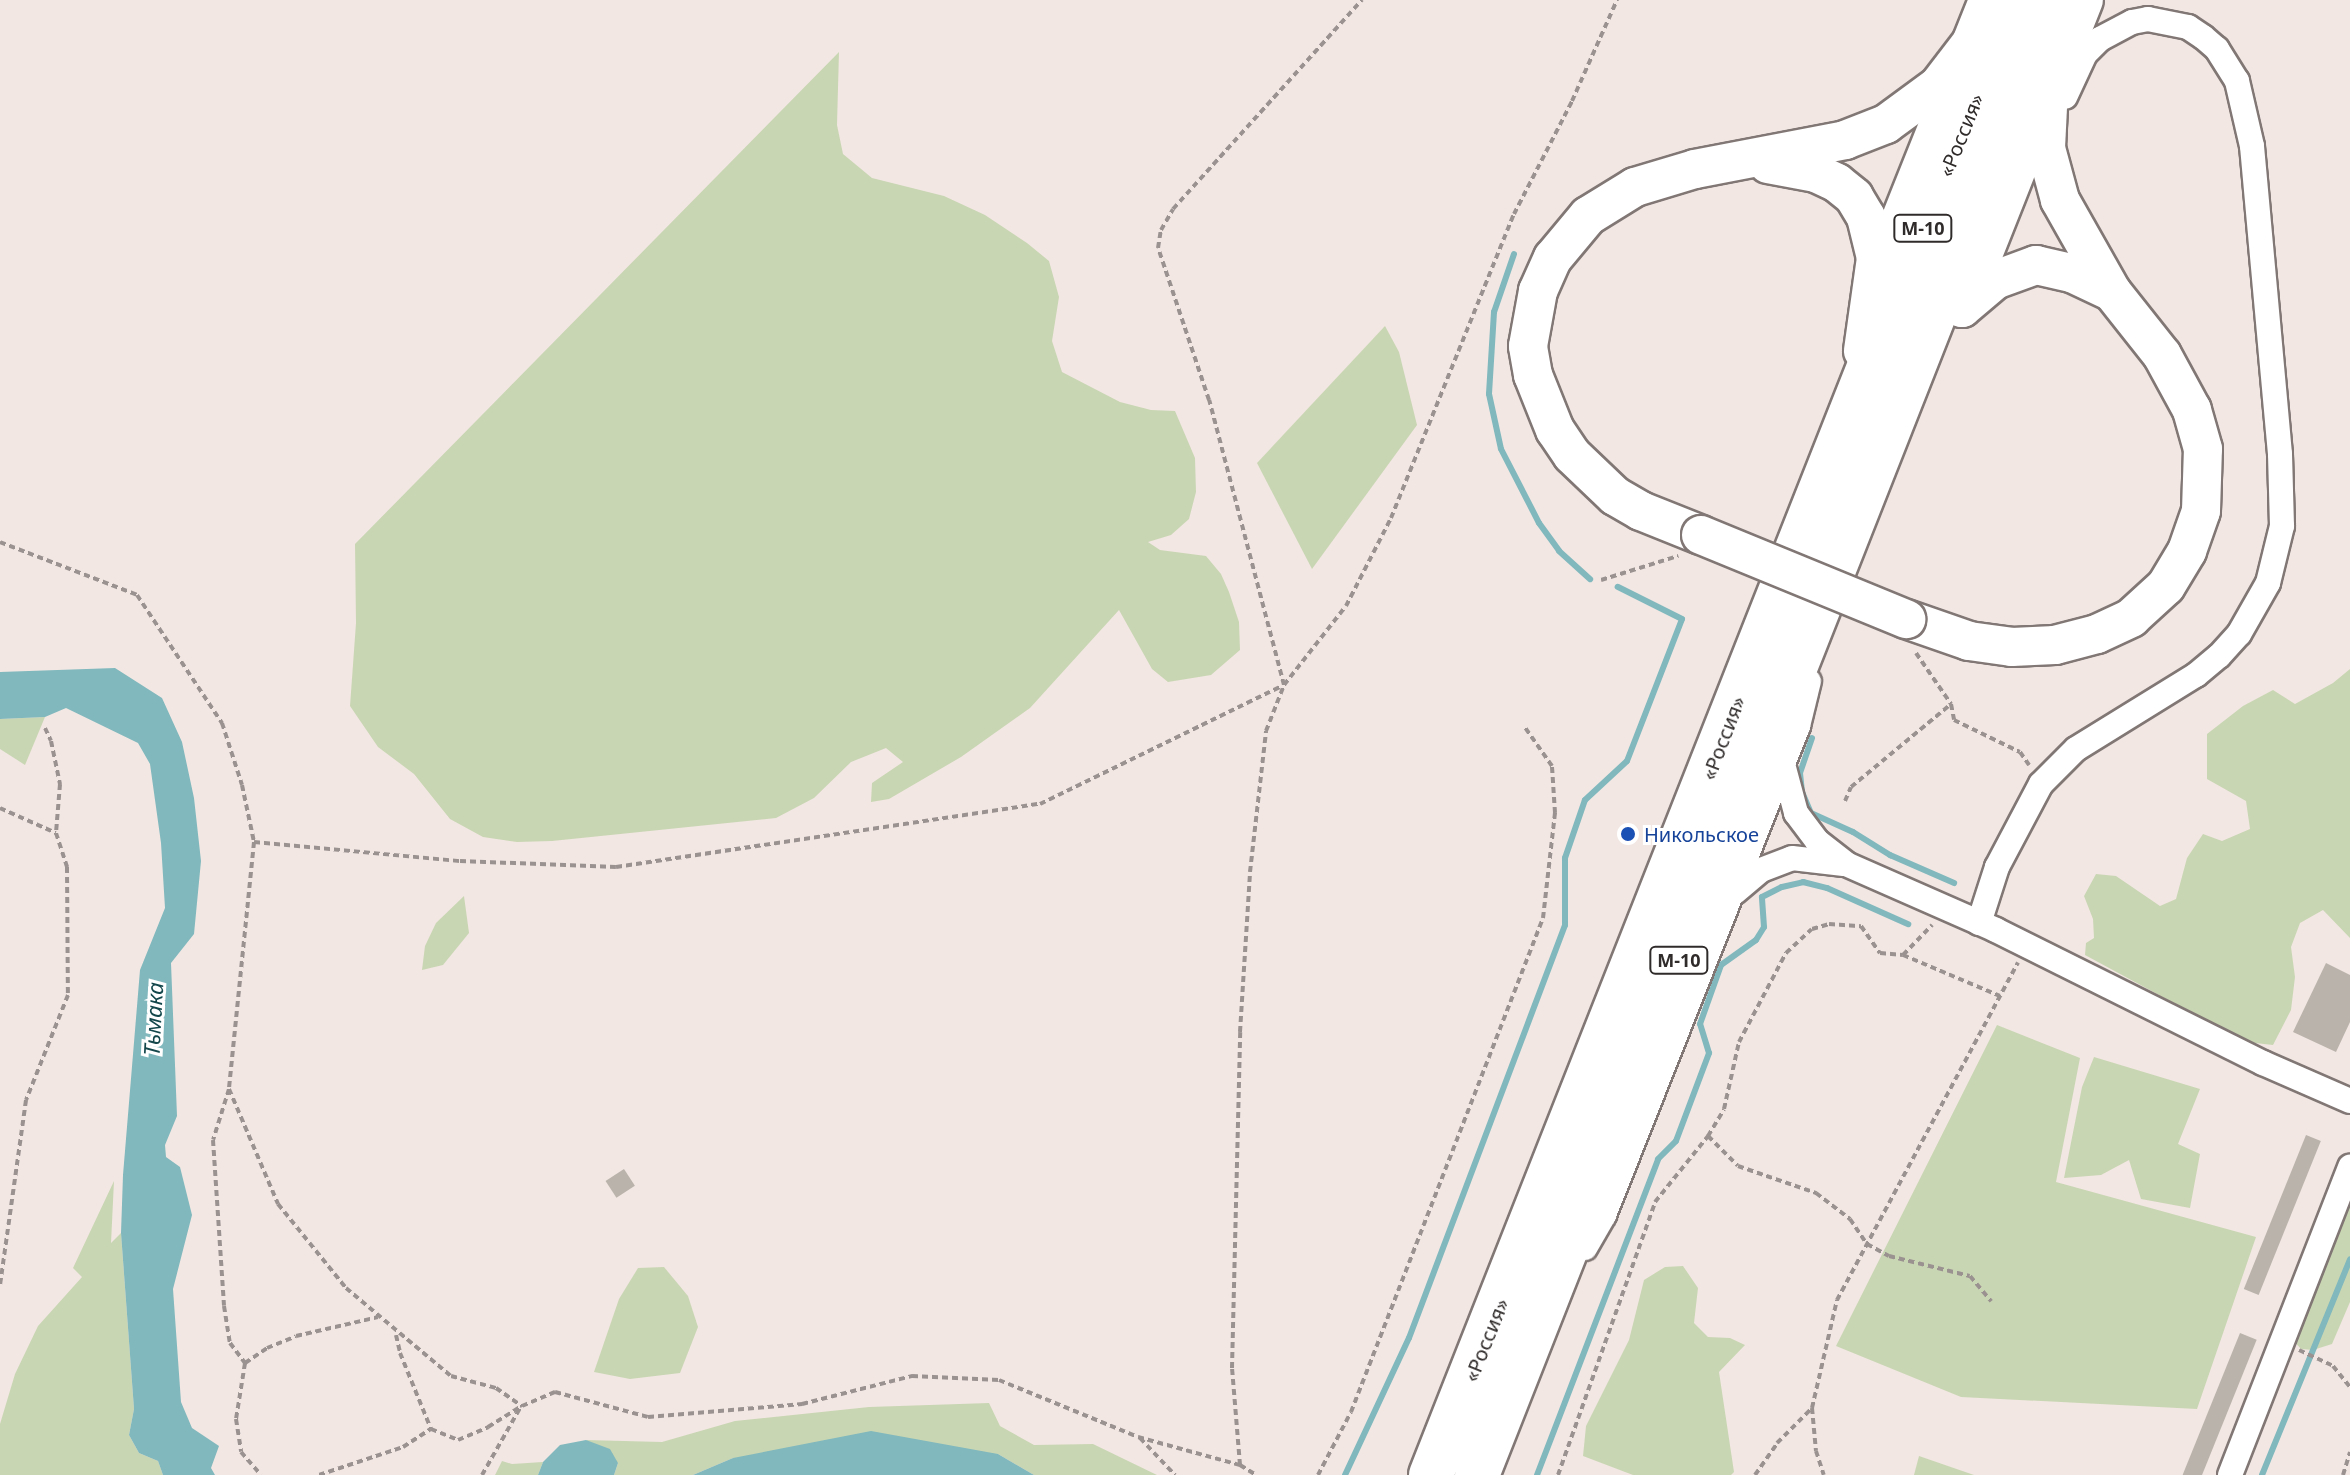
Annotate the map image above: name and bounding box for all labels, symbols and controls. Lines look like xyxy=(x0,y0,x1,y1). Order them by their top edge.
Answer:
street label: «Россия» xyxy=(1933,90,1989,180)
road number: М-10 xyxy=(1893,214,1953,242)
street label: «Россия» xyxy=(1696,693,1750,783)
place label: Никольское xyxy=(1644,822,1759,846)
marker: Никольское xyxy=(1619,825,1637,843)
road number: М-10 xyxy=(1649,946,1709,974)
water label: Тьмака xyxy=(138,981,168,1057)
street label: «Россия» xyxy=(1458,1295,1514,1385)

